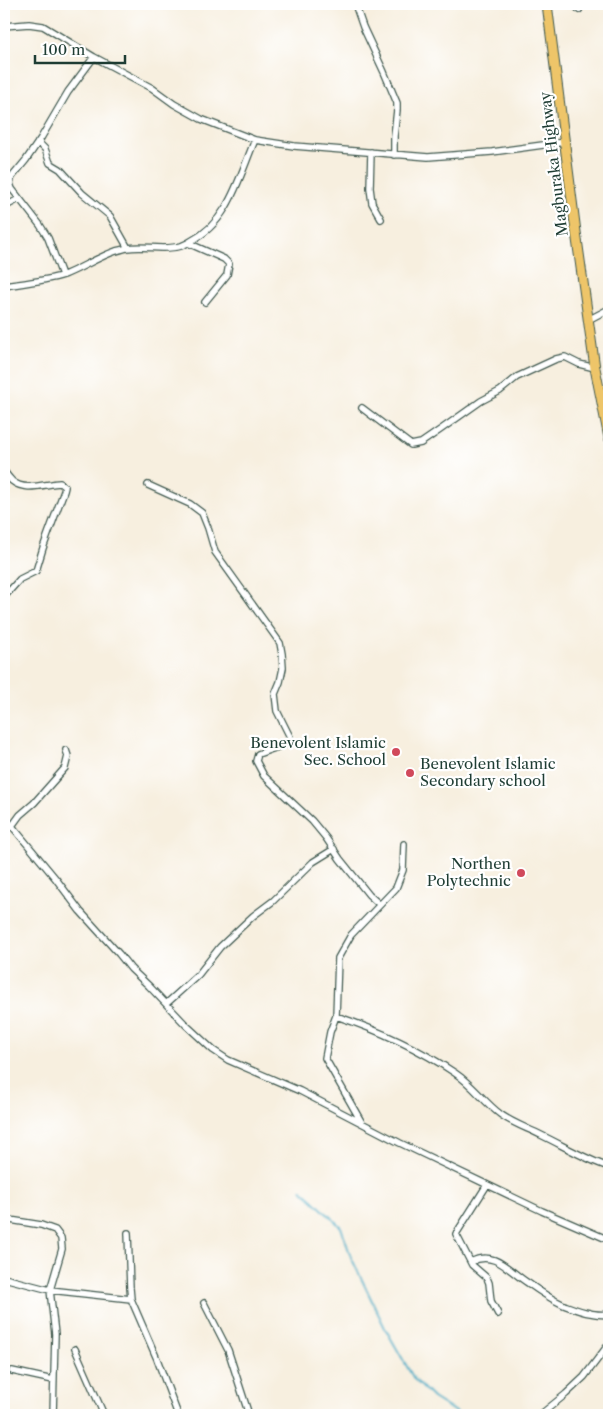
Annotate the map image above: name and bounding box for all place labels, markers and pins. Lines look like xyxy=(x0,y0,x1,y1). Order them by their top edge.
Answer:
place label: Benevolent Islamic Sec. School xyxy=(250,733,387,769)
marker: Benevolent Islamic Sec. School xyxy=(390,746,402,758)
place label: Benevolent Islamic Secondary school xyxy=(420,754,556,790)
marker: Benevolent Islamic Secondary school xyxy=(404,767,416,779)
place label: Northen Polytechnic xyxy=(427,854,512,890)
marker: Northen Polytechnic xyxy=(515,867,527,879)

